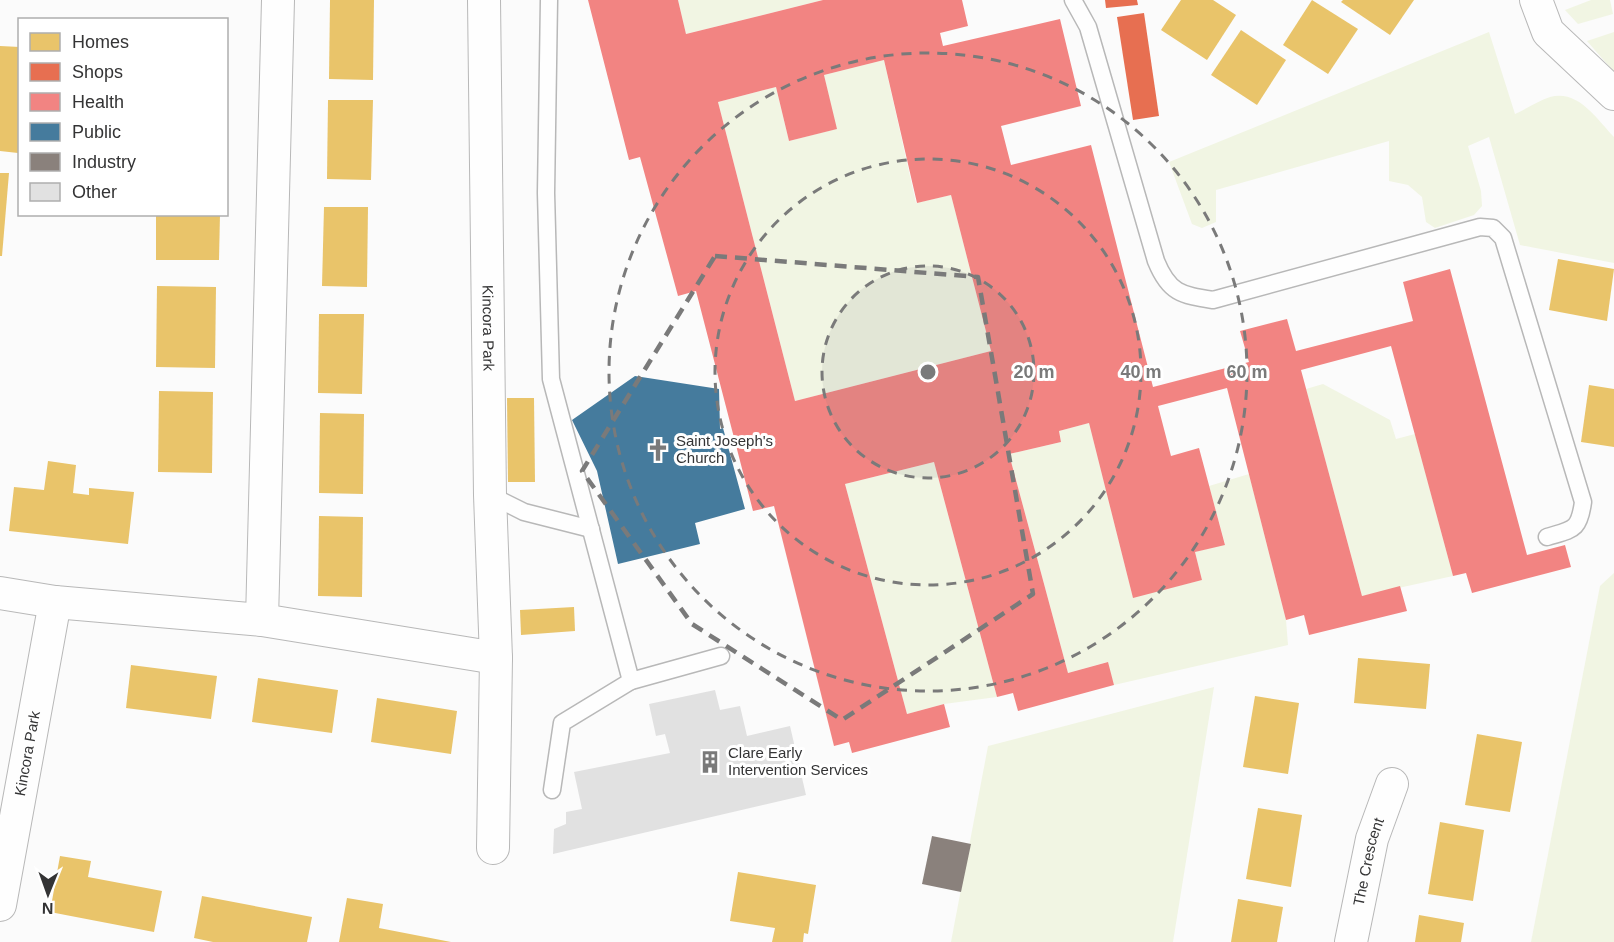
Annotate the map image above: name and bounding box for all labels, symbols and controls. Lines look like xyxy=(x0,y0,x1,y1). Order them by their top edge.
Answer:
legend xyxy=(18,18,228,216)
text: Homes xyxy=(72,32,129,52)
text: Shops xyxy=(72,62,123,82)
text: Health xyxy=(72,92,124,112)
text: Public xyxy=(72,122,121,142)
text: Industry xyxy=(72,152,136,172)
text: Other xyxy=(72,182,117,202)
street label: Kincora Park xyxy=(479,285,498,372)
centre of rings xyxy=(918,362,938,382)
text: 20 m xyxy=(1013,362,1055,382)
text: 40 m xyxy=(1120,362,1162,382)
text: 60 m xyxy=(1226,362,1268,382)
place label: Saint Joseph's Church xyxy=(676,432,773,466)
church icon: Saint Joseph's Church xyxy=(645,437,671,463)
street label: Kincora Park xyxy=(11,709,43,797)
place label: Clare Early Intervention Services xyxy=(728,744,868,778)
building icon: Clare Early Intervention Services xyxy=(697,749,723,775)
street label: The Crescent xyxy=(1350,815,1387,907)
north arrow xyxy=(18,864,78,924)
text: N xyxy=(42,900,54,917)

